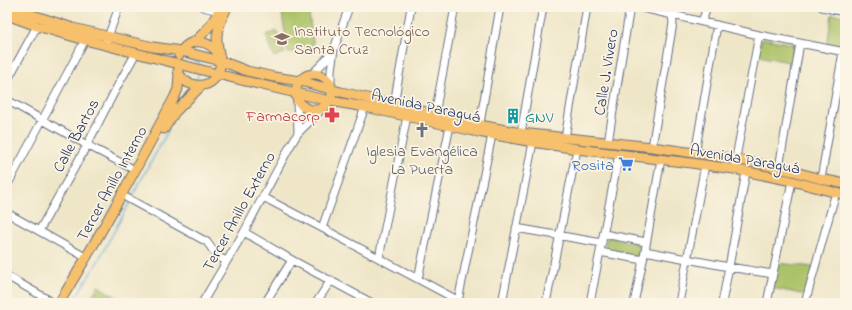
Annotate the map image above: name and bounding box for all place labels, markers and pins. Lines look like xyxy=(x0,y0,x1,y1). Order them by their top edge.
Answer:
place label: Instituto Tecnológico Santa Cruz xyxy=(294,20,430,62)
school or university icon: Instituto Tecnológico Santa Cruz xyxy=(273,30,291,48)
place label: Farmacorp xyxy=(245,105,320,129)
pharmacy icon: Farmacorp xyxy=(323,106,341,124)
place label: GNV xyxy=(525,106,554,130)
building icon: GNV xyxy=(504,107,522,125)
church icon: Iglesia Evangélica La Puerta xyxy=(413,121,431,139)
place label: Iglesia Evangélica La Puerta xyxy=(366,140,478,182)
place label: Rosita xyxy=(572,154,614,178)
supermarket icon: Rosita xyxy=(617,155,635,173)

